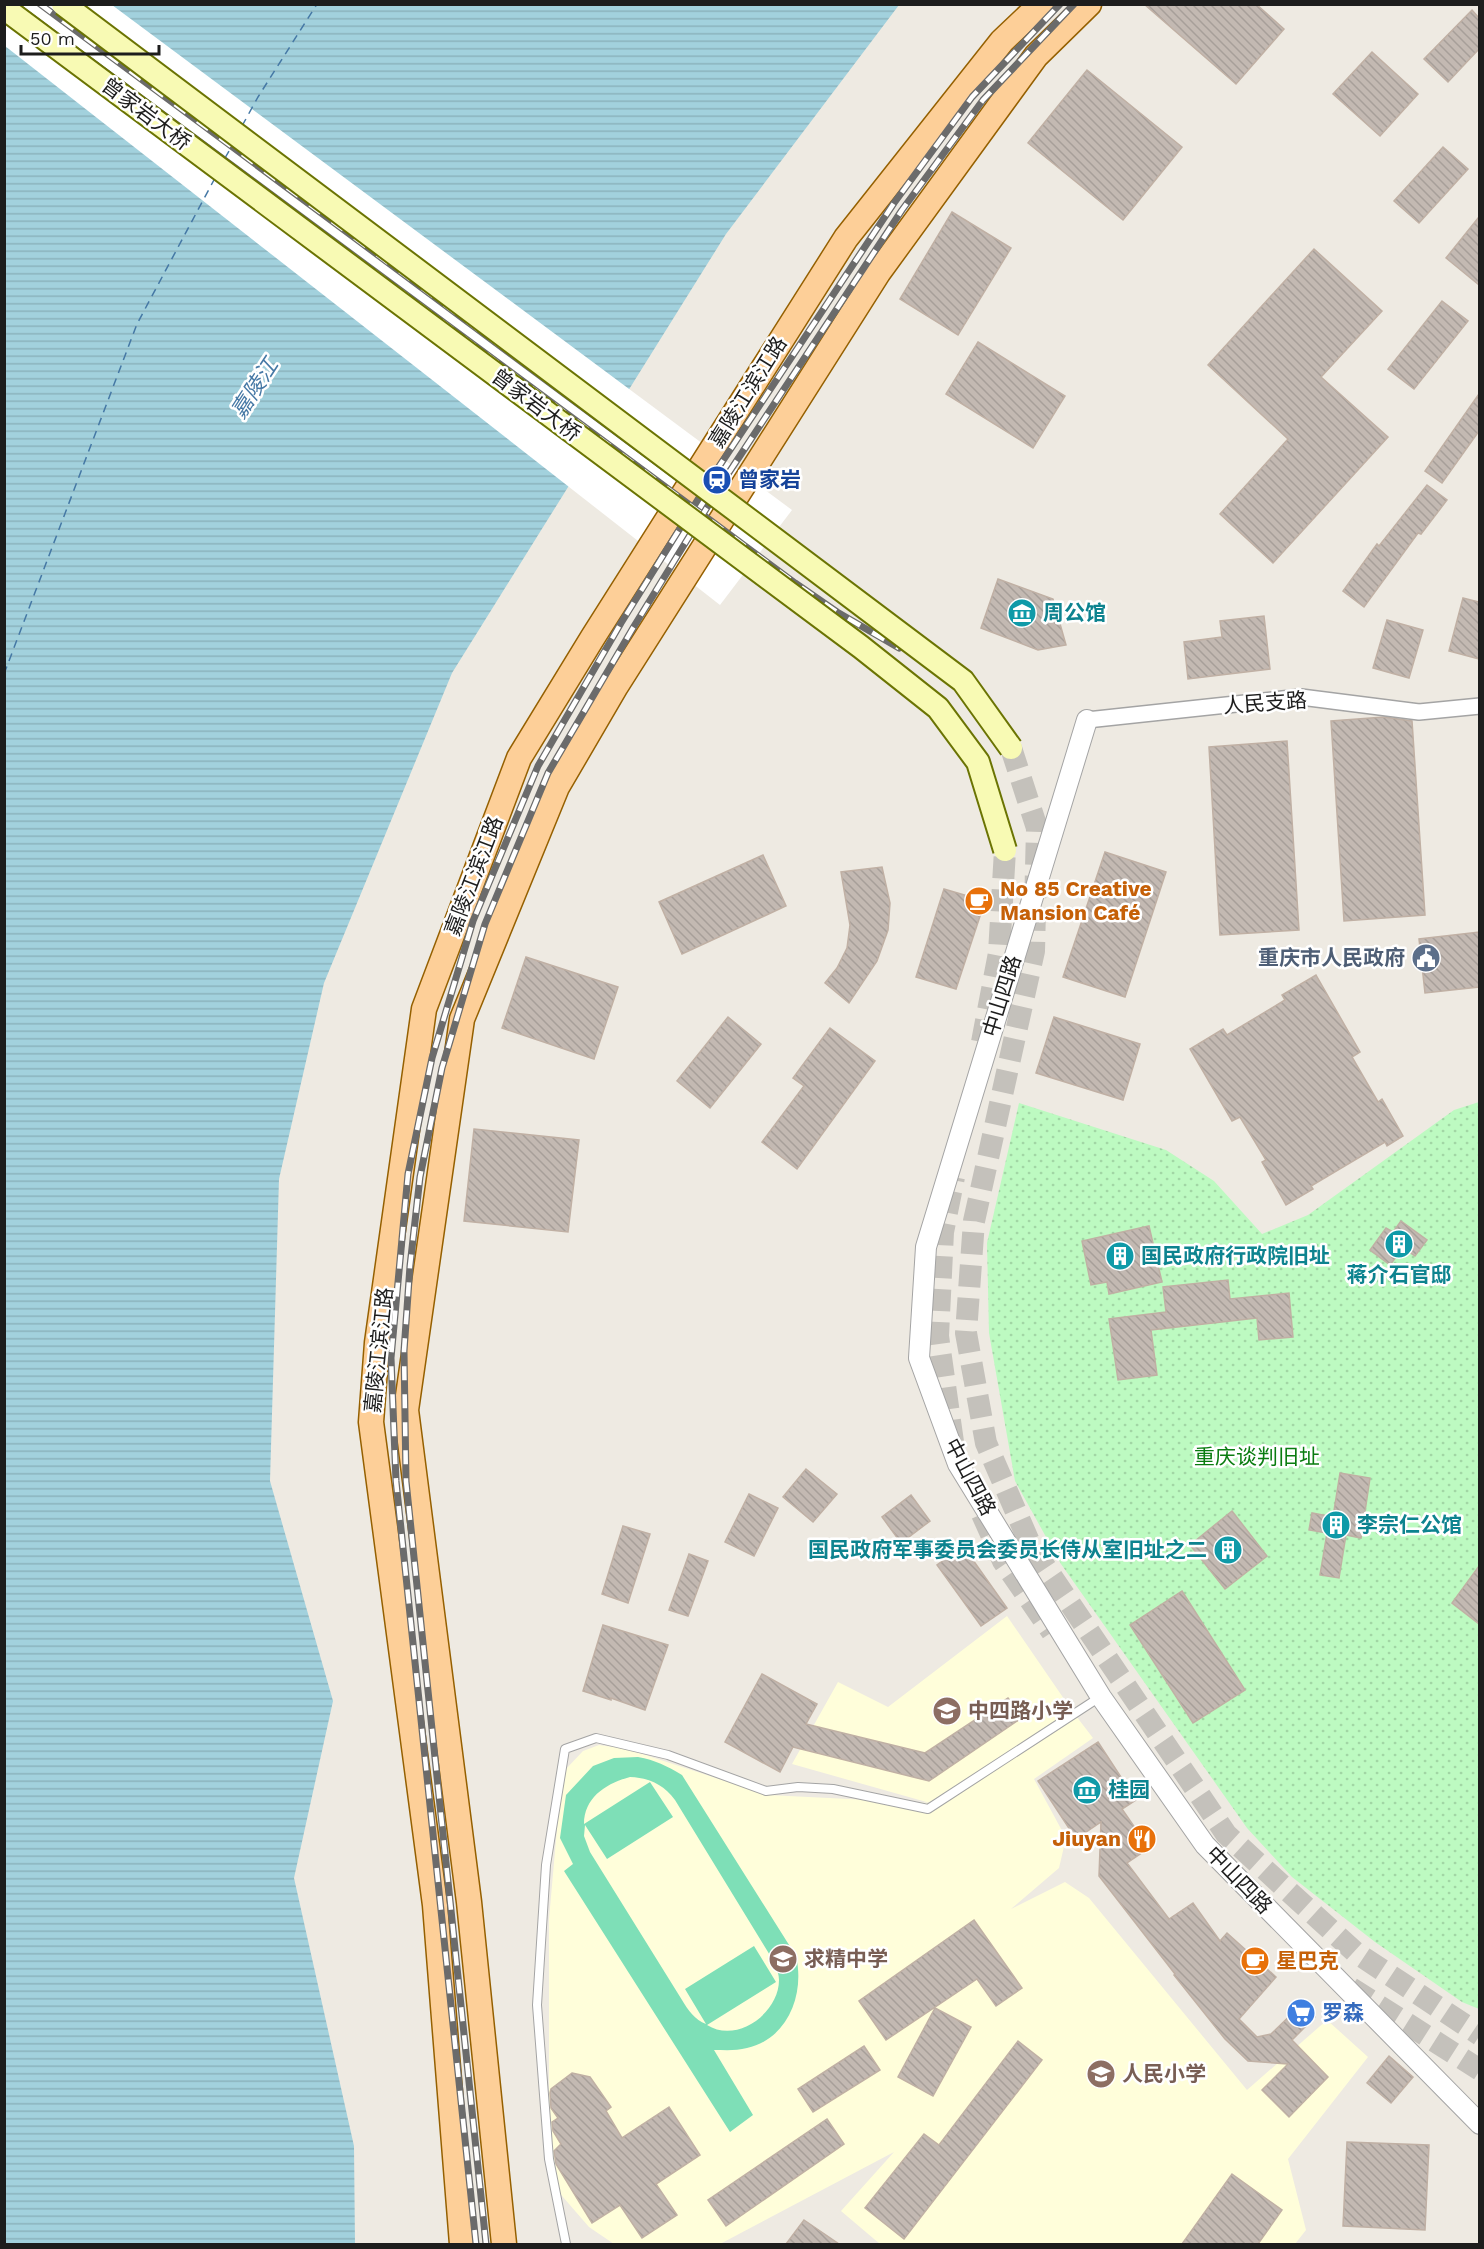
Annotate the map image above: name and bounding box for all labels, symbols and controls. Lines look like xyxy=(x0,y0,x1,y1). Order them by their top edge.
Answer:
scale bar xyxy=(21,18,159,56)
text: 50 m xyxy=(30,28,75,49)
street label: 曾家岩大桥 xyxy=(97,72,196,155)
street label: 嘉陵江滨江路 xyxy=(704,332,792,452)
water label: 嘉陵江 xyxy=(226,352,284,423)
street label: 曾家岩大桥 xyxy=(487,363,586,446)
station icon: 曾家岩 xyxy=(701,464,733,496)
place label: 曾家岩 xyxy=(738,467,801,492)
museum icon: 周公馆 xyxy=(1006,597,1038,629)
place label: 周公馆 xyxy=(1043,600,1106,625)
street label: 人民支路 xyxy=(1222,687,1308,718)
street label: 嘉陵江滨江路 xyxy=(439,813,508,939)
place label: No 85 Creative Mansion Café xyxy=(1000,876,1152,925)
cafe icon: No 85 Creative Mansion Café xyxy=(963,885,995,917)
public building icon: 重庆市人民政府 xyxy=(1410,942,1442,974)
place label: 重庆市人民政府 xyxy=(1258,945,1405,970)
street label: 中山四路 xyxy=(977,952,1026,1040)
building icon: 蒋介石官邸 xyxy=(1383,1228,1415,1260)
building icon: 国民政府行政院旧址 xyxy=(1104,1240,1136,1272)
place label: 国民政府行政院旧址 xyxy=(1141,1243,1330,1268)
place label: 蒋介石官邸 xyxy=(1347,1262,1452,1287)
street label: 嘉陵江滨江路 xyxy=(359,1286,398,1414)
street label: 中山四路 xyxy=(940,1434,1001,1520)
park label: 重庆谈判旧址 xyxy=(1194,1444,1320,1469)
building icon: 李宗仁公馆 xyxy=(1320,1509,1352,1541)
place label: 李宗仁公馆 xyxy=(1357,1512,1462,1537)
building icon: 国民政府军事委员会委员长侍从室旧址之二 xyxy=(1212,1534,1244,1566)
place label: 国民政府军事委员会委员长侍从室旧址之二 xyxy=(808,1537,1207,1562)
school or university icon: 中四路小学 xyxy=(931,1695,963,1727)
place label: 中四路小学 xyxy=(968,1698,1073,1723)
museum icon: 桂园 xyxy=(1071,1774,1103,1806)
place label: 桂园 xyxy=(1108,1777,1150,1802)
restaurant icon: Jiuyan xyxy=(1126,1823,1158,1855)
place label: Jiuyan xyxy=(1052,1826,1121,1851)
street label: 中山四路 xyxy=(1201,1841,1278,1919)
school or university icon: 求精中学 xyxy=(767,1943,799,1975)
cafe icon: 星巴克 xyxy=(1239,1945,1271,1977)
place label: 求精中学 xyxy=(804,1946,888,1971)
place label: 星巴克 xyxy=(1276,1948,1339,1973)
supermarket icon: 罗森 xyxy=(1285,1997,1317,2029)
place label: 罗森 xyxy=(1322,2000,1364,2025)
school or university icon: 人民小学 xyxy=(1085,2058,1117,2090)
place label: 人民小学 xyxy=(1122,2061,1206,2086)

